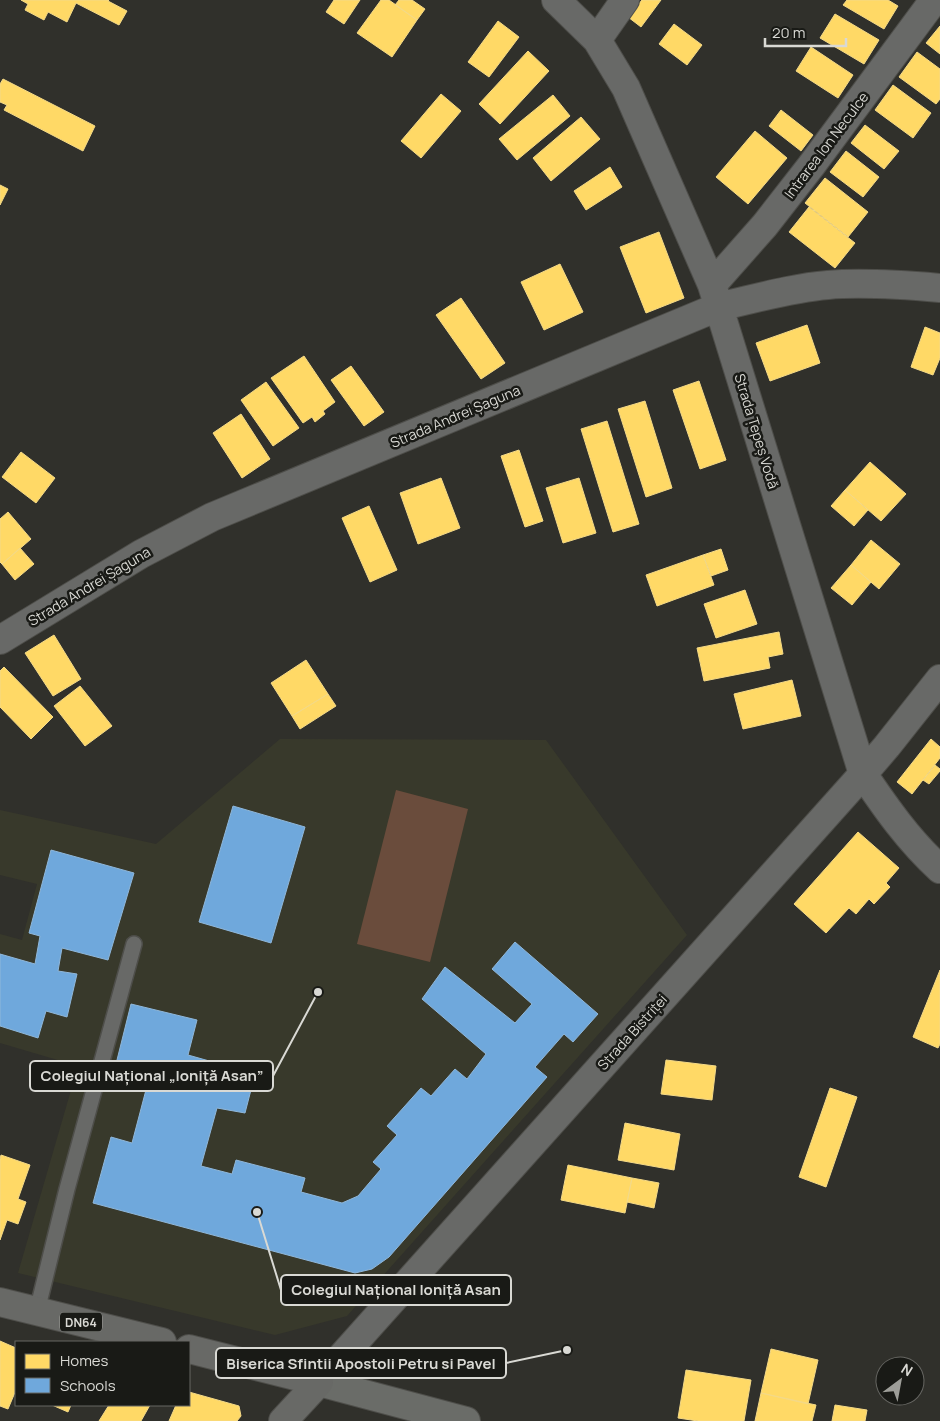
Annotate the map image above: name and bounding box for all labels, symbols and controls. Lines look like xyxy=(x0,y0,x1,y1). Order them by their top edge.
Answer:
scale bar xyxy=(765,15,846,47)
text: 20 m xyxy=(772,22,805,43)
street label: Intrarea Ion Neculce xyxy=(780,88,872,202)
street label: Strada Țepeș Vodă xyxy=(729,371,784,491)
street label: Strada Andrei Șaguna xyxy=(387,380,523,452)
street label: Strada Andrei Șaguna xyxy=(24,542,154,630)
street label: Strada Bistriței xyxy=(593,990,671,1074)
callout: Colegiul Național „Ioniță Asan” xyxy=(30,1061,273,1091)
text: Colegiul Național „Ioniță Asan” xyxy=(41,1065,263,1086)
callout: Colegiul Național Ioniță Asan xyxy=(281,1275,511,1305)
text: Colegiul Național Ioniță Asan xyxy=(291,1279,501,1300)
road number: DN64 xyxy=(60,1312,102,1331)
legend xyxy=(15,1341,190,1406)
callout: Biserica Sfintii Apostoli Petru si Pavel xyxy=(216,1348,506,1378)
text: Homes xyxy=(60,1350,109,1371)
text: Biserica Sfintii Apostoli Petru si Pavel xyxy=(226,1353,496,1374)
north arrow xyxy=(875,1356,925,1406)
text: N xyxy=(898,1359,916,1380)
text: Schools xyxy=(60,1375,116,1396)

